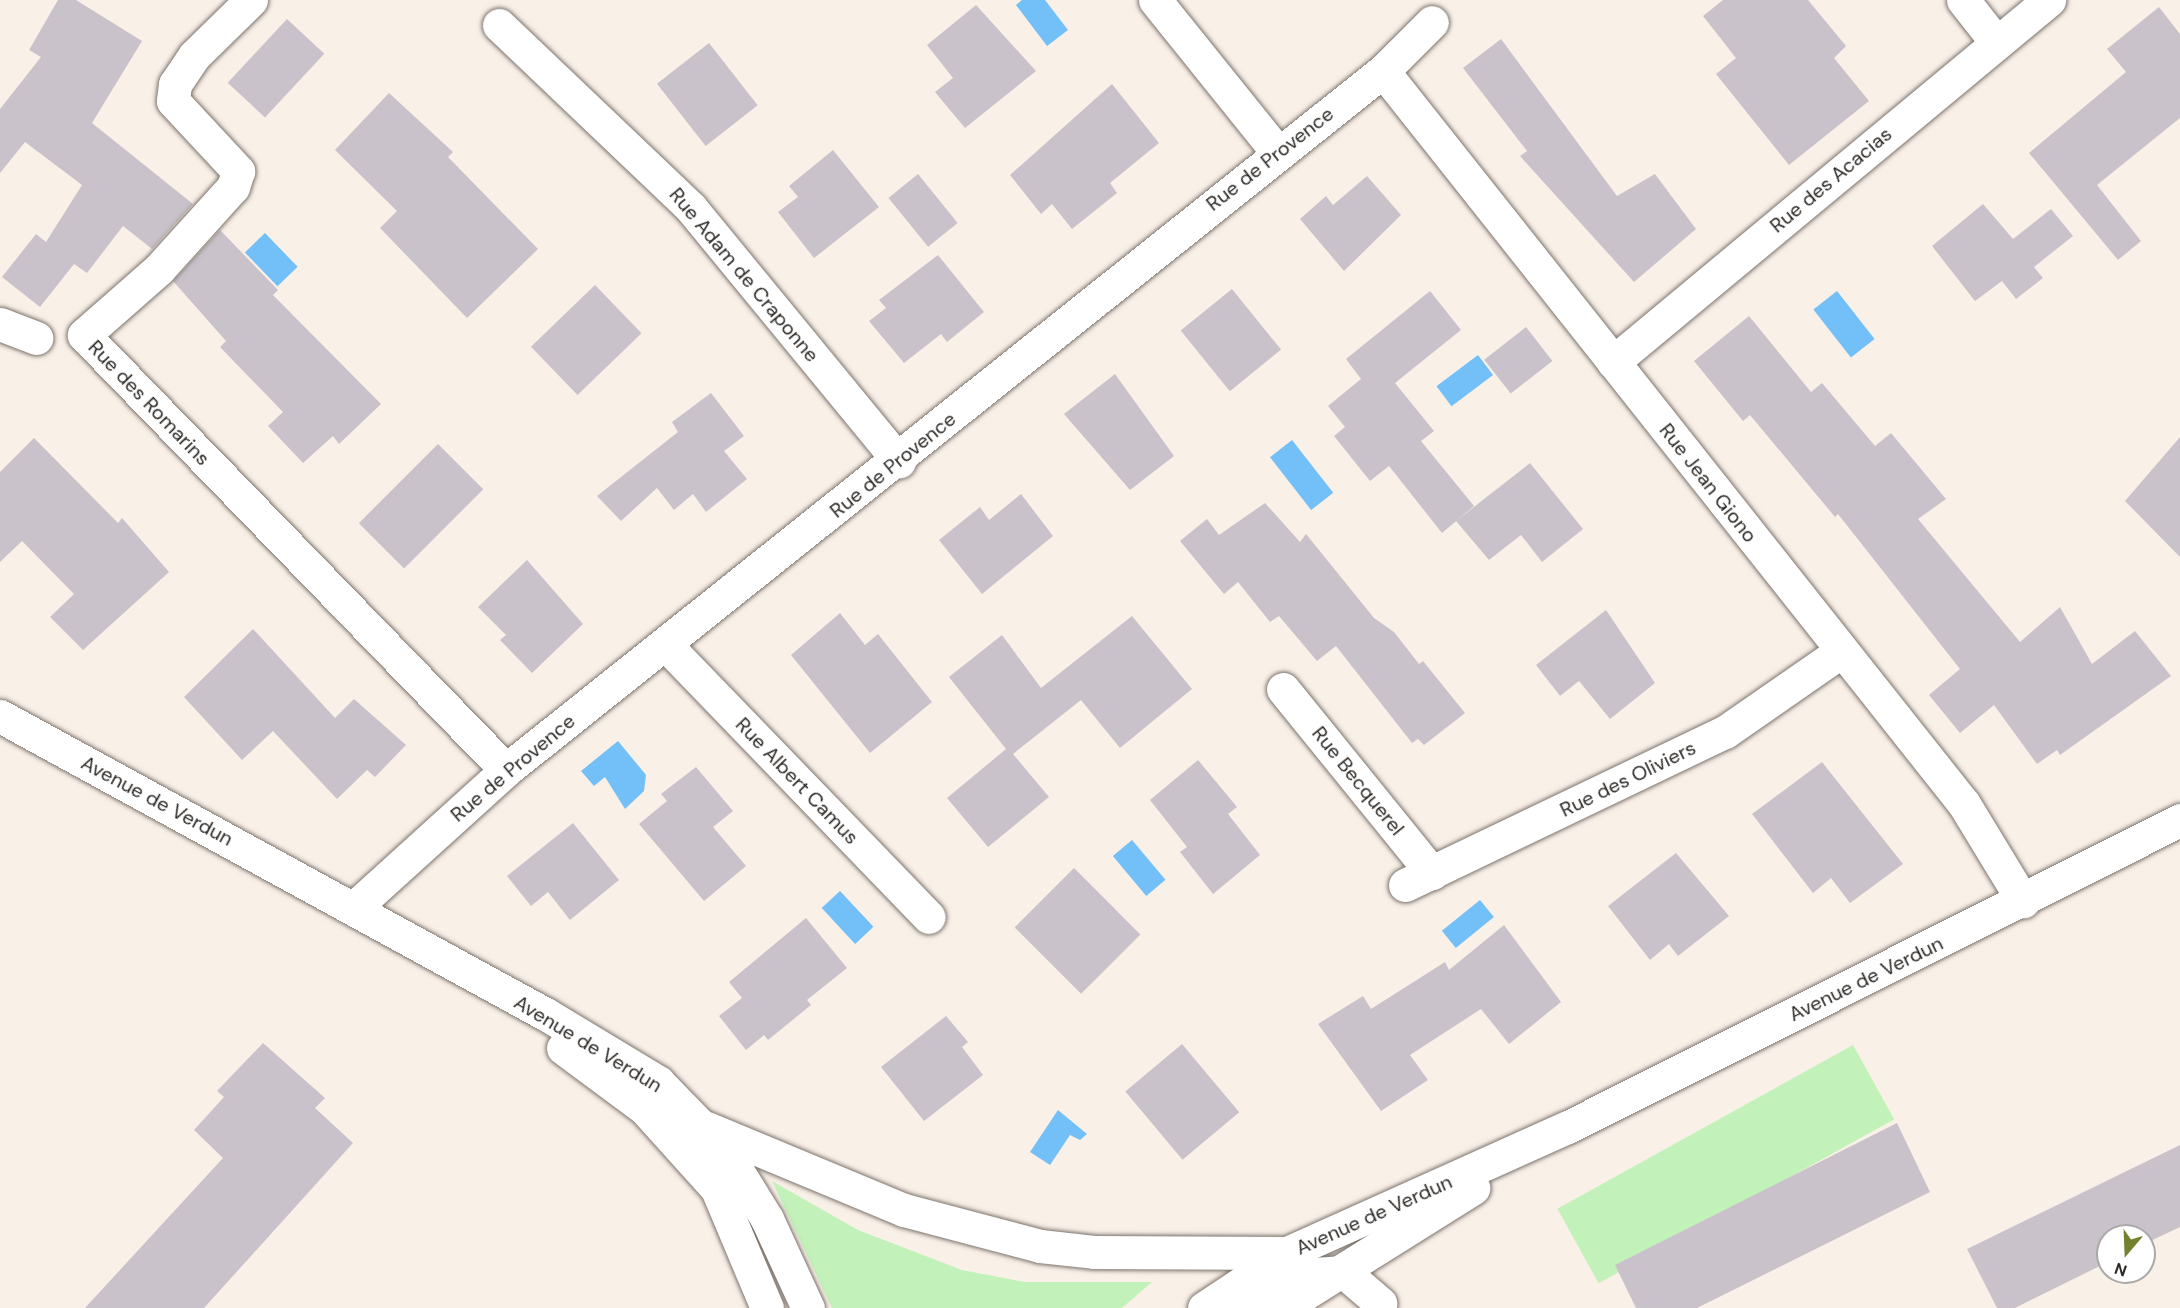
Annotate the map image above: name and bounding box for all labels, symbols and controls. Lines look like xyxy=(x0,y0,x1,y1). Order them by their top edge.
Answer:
street label: Rue de Provence xyxy=(1202,102,1338,216)
street label: Rue des Acacias xyxy=(1765,122,1897,238)
street label: Rue Adam de Craponne xyxy=(664,183,824,367)
street label: Rue des Romarins xyxy=(83,335,215,471)
street label: Rue de Provence xyxy=(825,407,961,523)
street label: Rue Jean Giono xyxy=(1654,419,1762,547)
street label: Rue de Provence xyxy=(446,709,580,827)
street label: Rue Albert Camus xyxy=(730,713,864,849)
street label: Rue Becquerel xyxy=(1307,722,1409,840)
street label: Rue des Oliviers xyxy=(1556,736,1700,822)
street label: Avenue de Verdun xyxy=(77,751,237,851)
street label: Avenue de Verdun xyxy=(1785,931,1947,1027)
street label: Avenue de Verdun xyxy=(510,990,666,1098)
street label: Avenue de Verdun xyxy=(1292,1170,1456,1260)
north arrow xyxy=(2096,1224,2156,1284)
text: N xyxy=(2112,1258,2130,1281)

